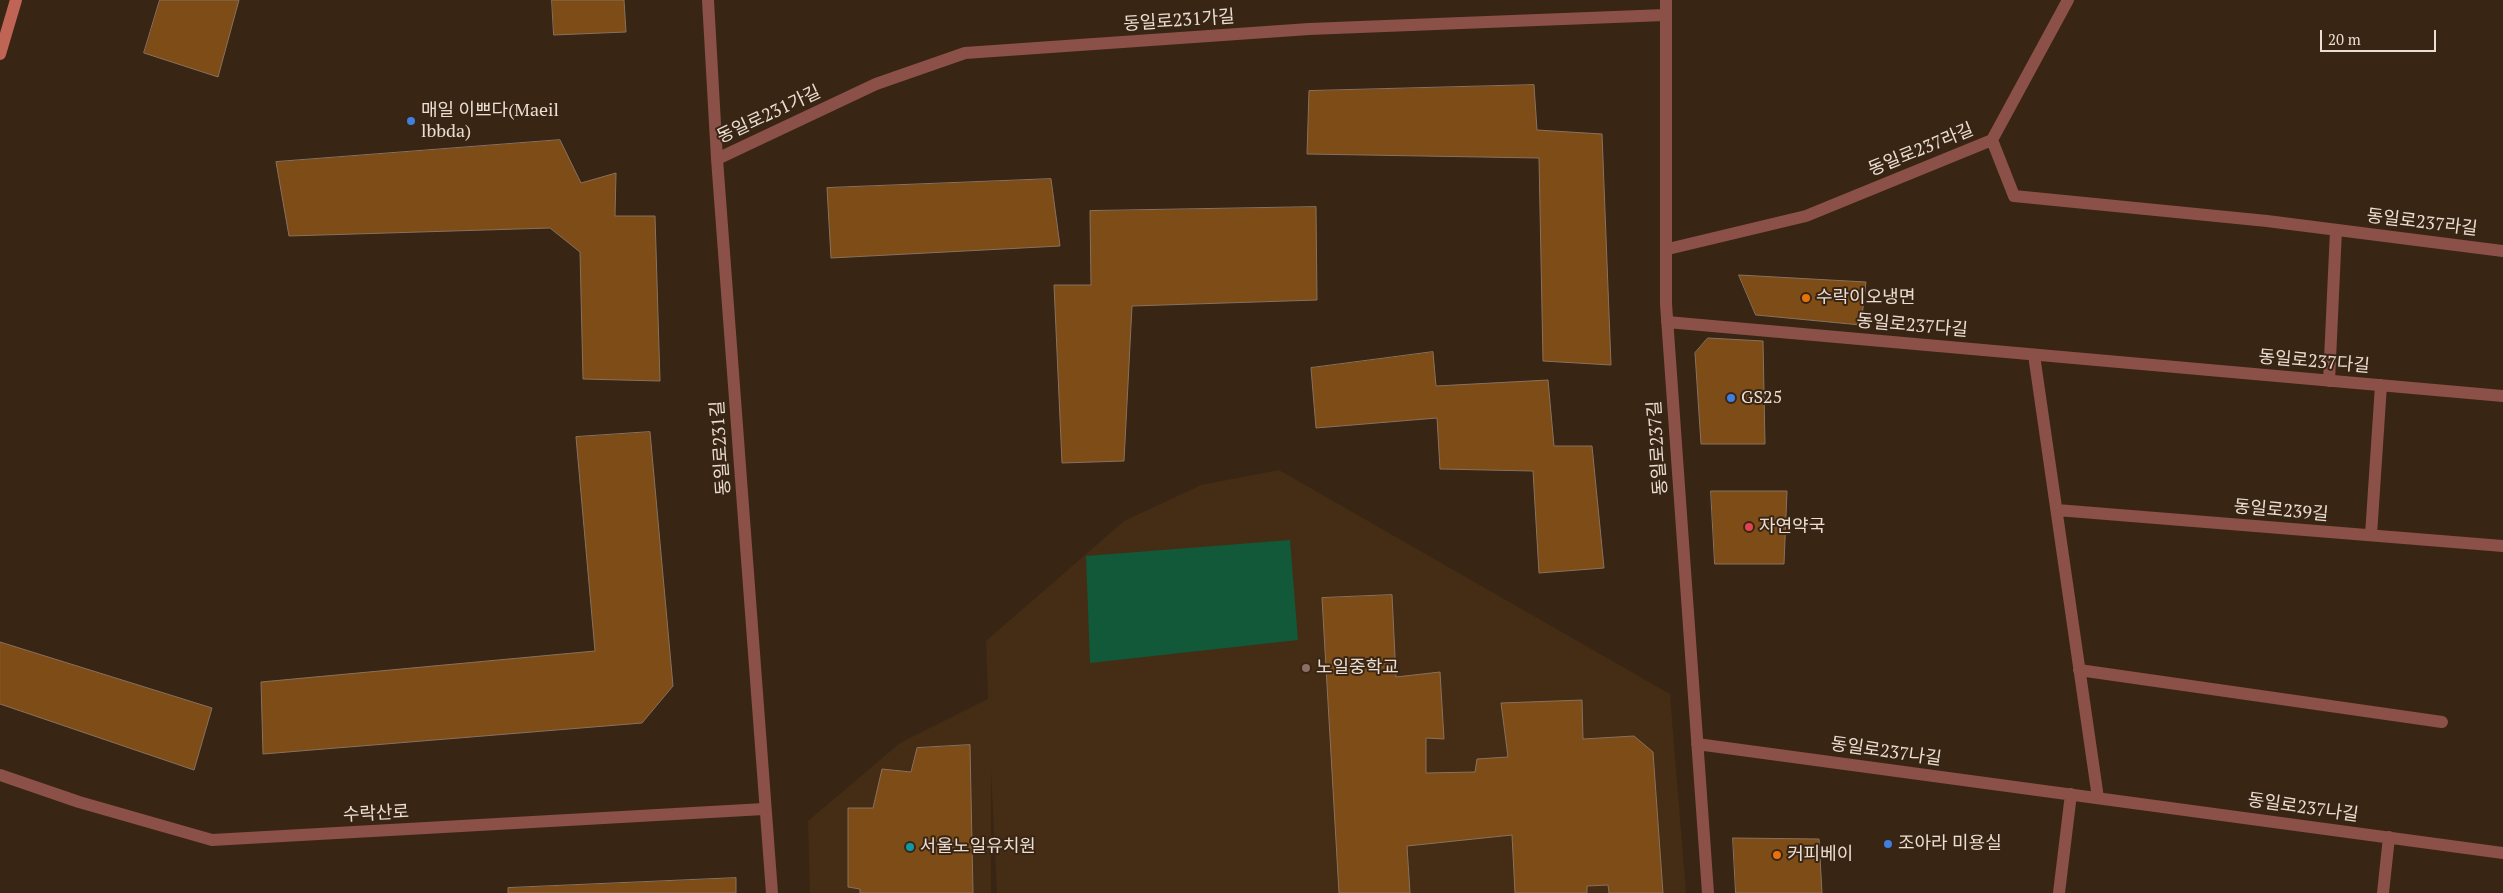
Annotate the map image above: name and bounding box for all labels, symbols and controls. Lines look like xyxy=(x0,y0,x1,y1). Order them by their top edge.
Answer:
street label: 동일로231가길 xyxy=(1123,6,1235,36)
scale bar xyxy=(2323,20,2439,52)
text: 20 m xyxy=(2328,29,2361,49)
street label: 동일로231가길 xyxy=(714,82,824,148)
place label: 매일 이쁘다(Maeil lbbda) xyxy=(421,100,559,142)
marker: 매일 이쁘다(Maeil lbbda) xyxy=(405,115,417,127)
street label: 동일로237라길 xyxy=(1865,119,1977,181)
street label: 동일로237라길 xyxy=(2365,205,2479,241)
place label: 수락이오냉면 xyxy=(1816,287,1915,309)
marker: 수락이오냉면 xyxy=(1800,292,1812,304)
street label: 동일로237다길 xyxy=(1855,310,1969,342)
street label: 동일로237다길 xyxy=(2257,346,2371,378)
place label: GS25 xyxy=(1741,387,1782,409)
marker: GS25 xyxy=(1725,392,1737,404)
street label: 동일로231길 xyxy=(707,400,735,496)
street label: 동일로237길 xyxy=(1644,400,1672,496)
street label: 동일로239길 xyxy=(2233,496,2329,526)
place label: 자연약국 xyxy=(1759,516,1825,538)
marker: 자연약국 xyxy=(1743,521,1755,533)
place label: 노일중학교 xyxy=(1316,657,1399,679)
marker: 노일중학교 xyxy=(1300,662,1312,674)
street label: 동일로237나길 xyxy=(1829,734,1943,770)
street label: 동일로237나길 xyxy=(2246,790,2360,826)
street label: 수락산로 xyxy=(342,801,410,827)
place label: 조아라 미용실 xyxy=(1898,833,2002,855)
place label: 서울노일유치원 xyxy=(920,836,1036,858)
marker: 조아라 미용실 xyxy=(1882,838,1894,850)
marker: 서울노일유치원 xyxy=(904,841,916,853)
place label: 커피베이 xyxy=(1787,844,1853,866)
marker: 커피베이 xyxy=(1771,849,1783,861)

